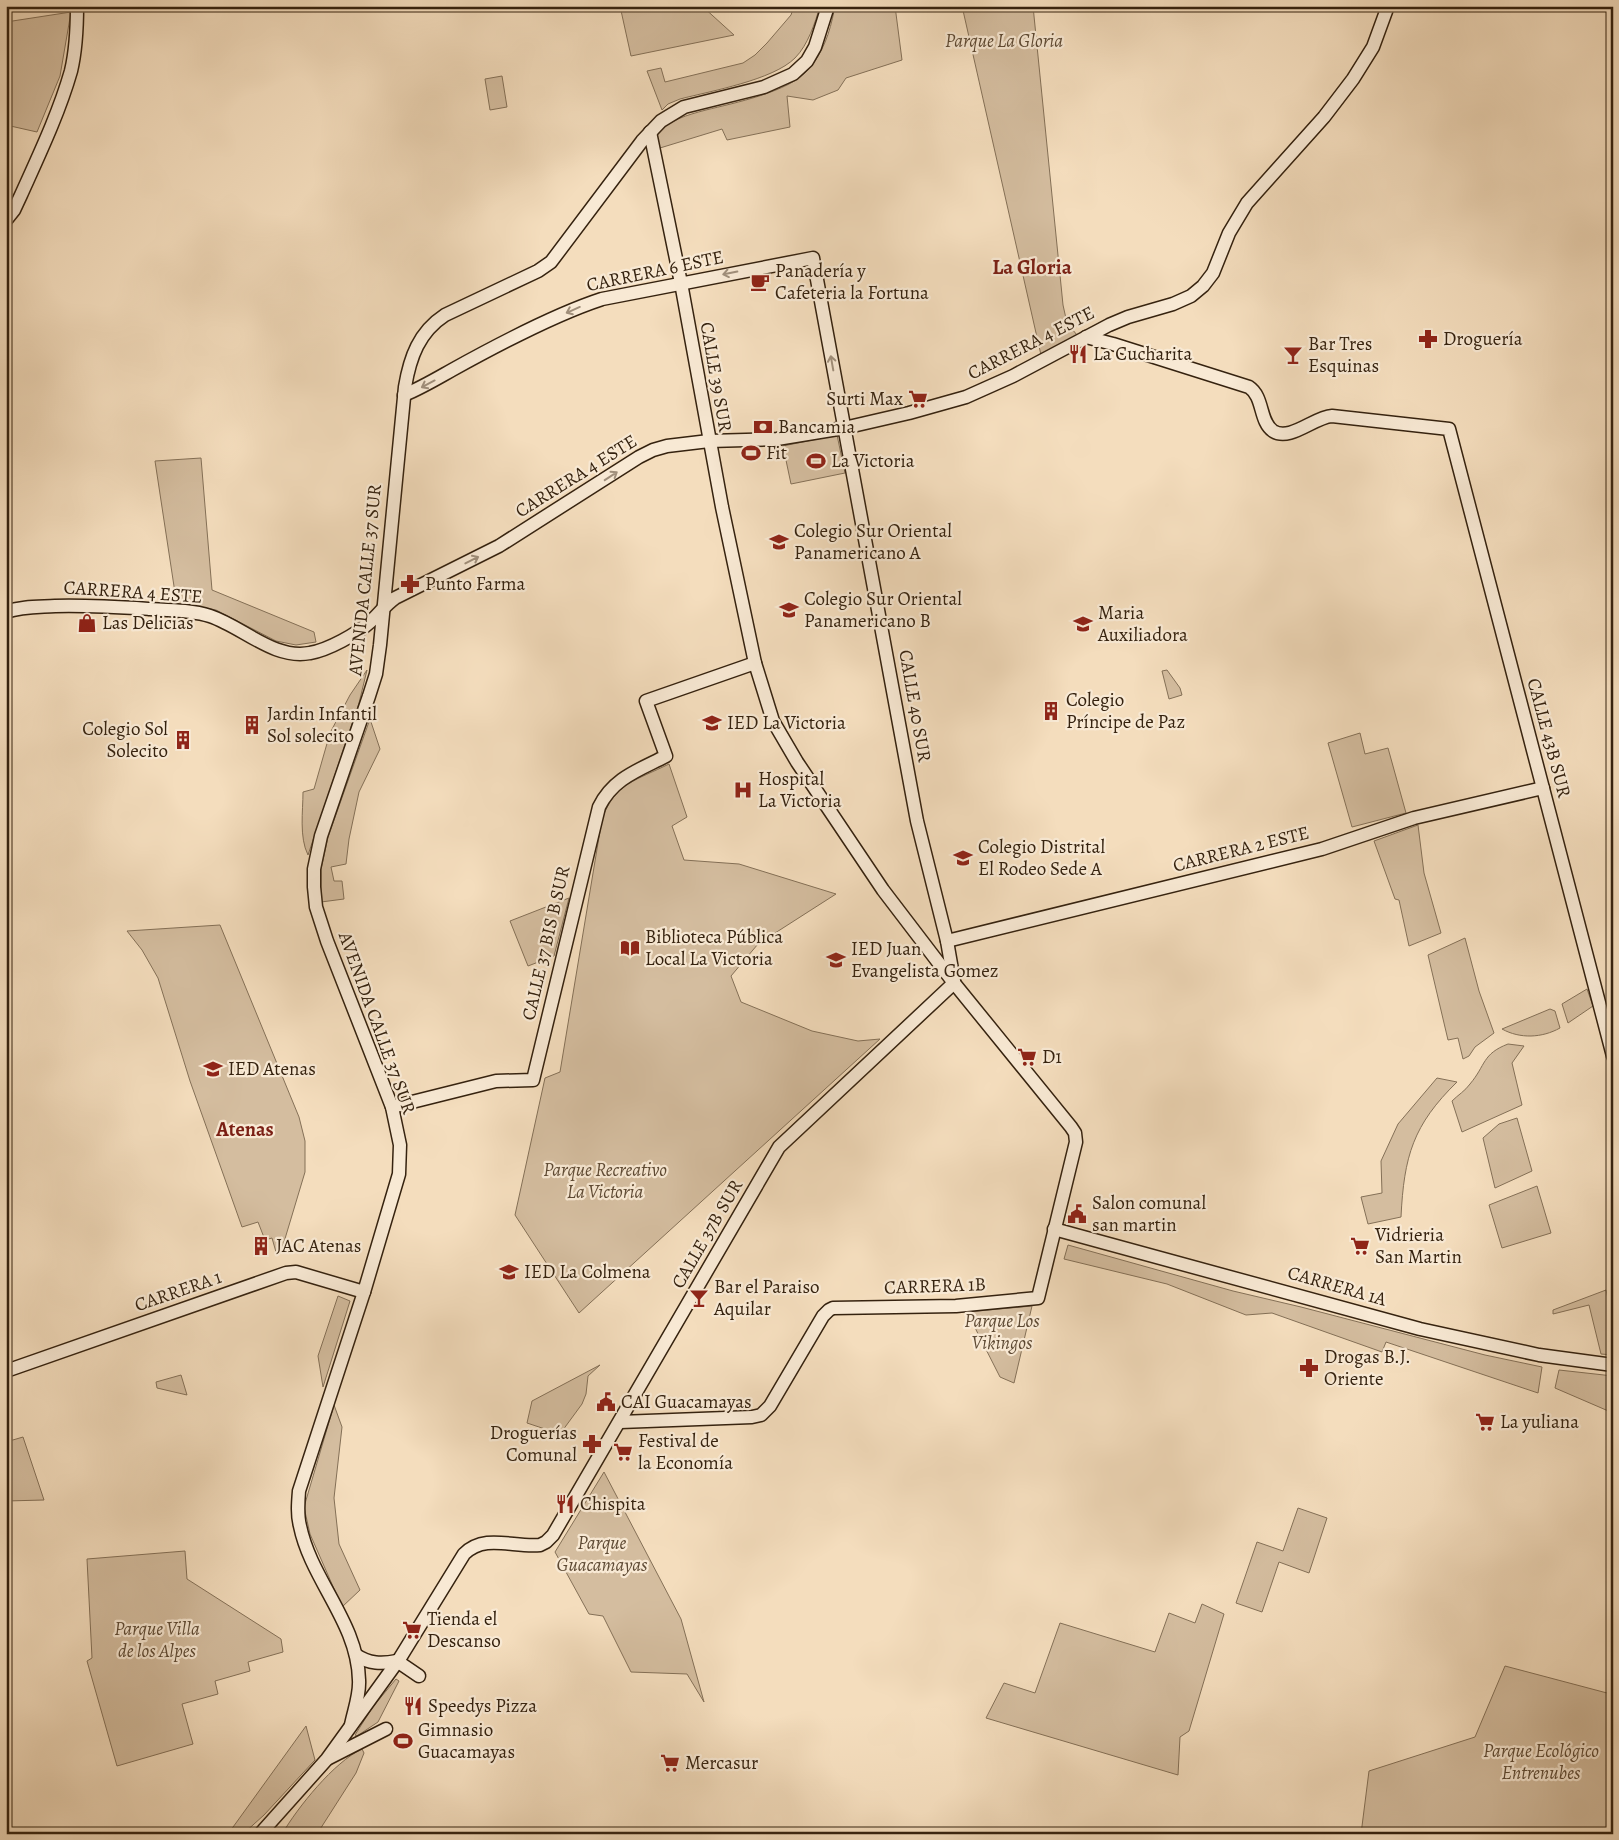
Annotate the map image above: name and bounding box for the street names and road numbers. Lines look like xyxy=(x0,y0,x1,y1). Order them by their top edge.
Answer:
street label: CARRERA 6 ESTE xyxy=(584,244,726,298)
street label: CARRERA 4 ESTE xyxy=(963,300,1099,386)
street label: CALLE 39 SUR xyxy=(694,320,739,435)
street label: CARRERA 4 ESTE xyxy=(510,428,642,524)
street label: AVENIDA CALLE 37 SUR xyxy=(342,483,388,678)
street label: CARRERA 4 ESTE xyxy=(63,574,203,610)
street label: CALLE 40 SUR xyxy=(892,648,938,765)
street label: CALLE 43B SUR xyxy=(1521,675,1578,801)
street label: CARRERA 2 ESTE xyxy=(1170,820,1312,878)
street label: CALLE 37 BIS B SUR xyxy=(516,863,577,1023)
street label: AVENIDA CALLE 37 SUR xyxy=(332,927,422,1118)
street label: CALLE 37B SUR xyxy=(665,1174,749,1293)
street label: CARRERA 1A xyxy=(1285,1260,1390,1313)
street label: CARRERA 1 xyxy=(131,1264,225,1318)
street label: CARRERA 1B xyxy=(884,1271,986,1301)

